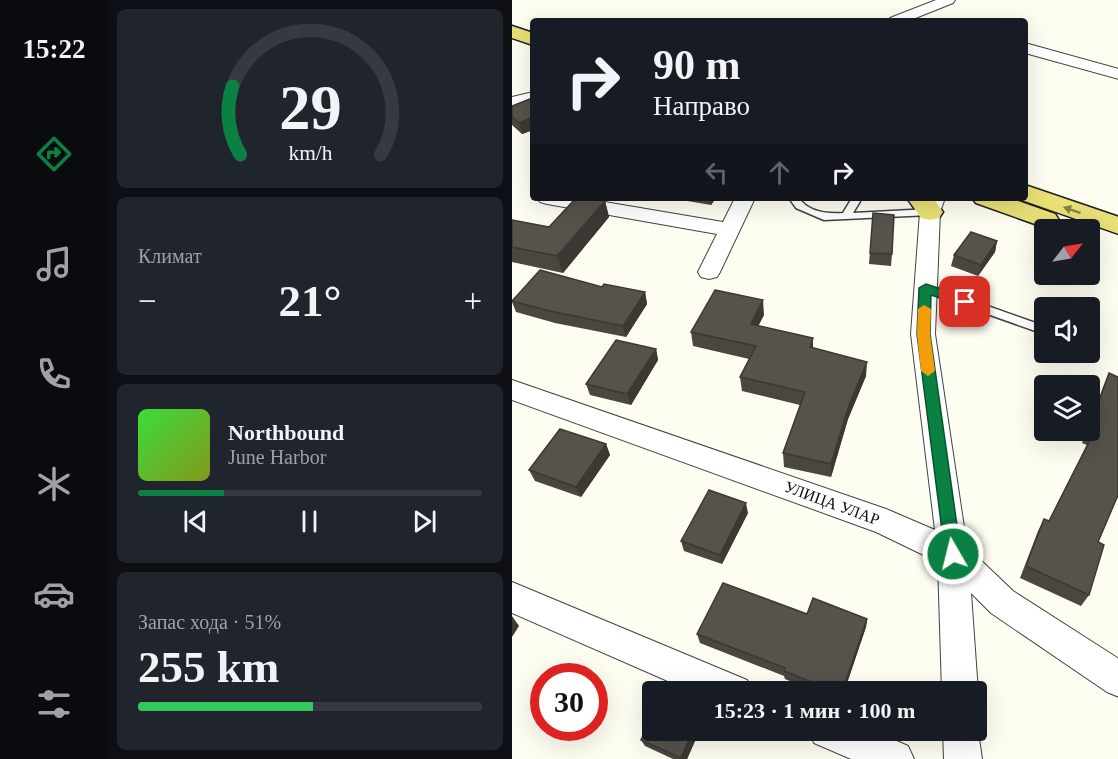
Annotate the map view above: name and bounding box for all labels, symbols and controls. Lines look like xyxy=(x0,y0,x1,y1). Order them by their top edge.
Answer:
text: 15:22 xyxy=(23,34,86,64)
icon: right xyxy=(554,42,632,120)
text: 90 m xyxy=(653,42,741,88)
text: 29 xyxy=(279,73,341,142)
text: Направо xyxy=(653,91,750,121)
icon: directions xyxy=(33,133,75,175)
text: km/h xyxy=(288,142,332,166)
icon: left xyxy=(700,156,733,189)
icon: ahead xyxy=(763,156,796,189)
icon: right xyxy=(826,156,859,189)
one-way arrow xyxy=(1063,204,1081,214)
north arrow xyxy=(1034,219,1100,285)
map controls xyxy=(1034,219,1100,441)
icon: music xyxy=(33,243,75,285)
text: Климат xyxy=(138,245,202,267)
text: 21° xyxy=(279,276,342,326)
pin xyxy=(939,276,990,327)
text: − xyxy=(138,283,157,319)
text: + xyxy=(463,283,482,319)
icon: arrive xyxy=(948,285,981,318)
button: sound xyxy=(1034,297,1100,363)
icon: phone xyxy=(33,353,75,395)
button: layers xyxy=(1034,375,1100,441)
text: Northbound xyxy=(228,420,344,445)
text: June Harbor xyxy=(228,446,326,468)
icon: climate xyxy=(33,463,75,505)
street label: УЛИЦА УЛАР xyxy=(782,478,882,529)
icon: previous xyxy=(179,505,212,538)
icon: pause xyxy=(293,505,326,538)
icon: next xyxy=(408,505,441,538)
position arrow xyxy=(921,522,985,586)
icon: car xyxy=(33,573,75,615)
text: Запас хода · 51% xyxy=(138,611,281,633)
text: 255 km xyxy=(138,642,279,692)
speed limit sign: 30 xyxy=(530,663,608,741)
icon: filters xyxy=(33,683,75,725)
text: 15:23 · 1 мин · 100 m xyxy=(714,698,915,723)

